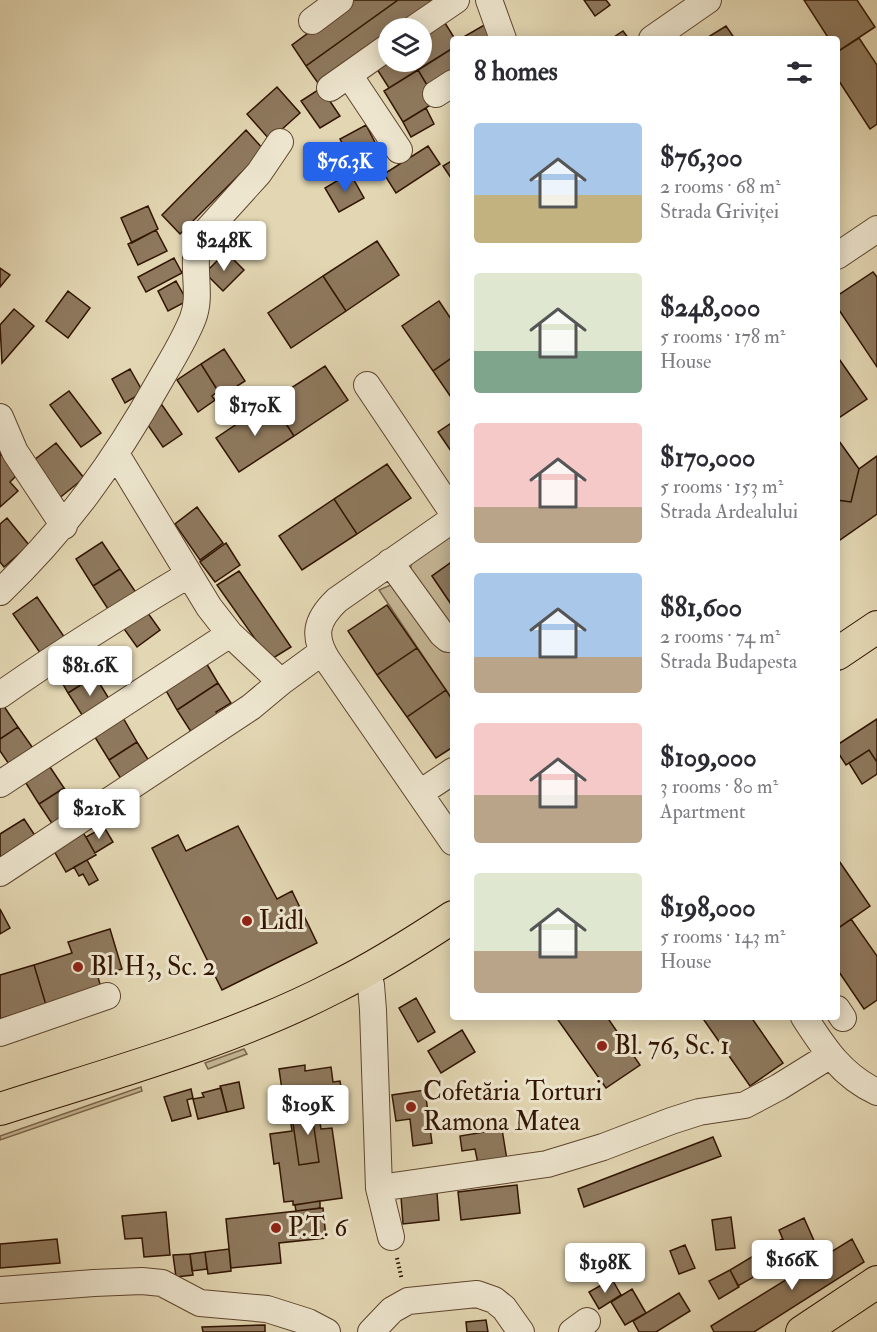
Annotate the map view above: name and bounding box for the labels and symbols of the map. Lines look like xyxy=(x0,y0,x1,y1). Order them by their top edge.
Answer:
pin: $76.3K xyxy=(296,142,394,193)
pin: $248K xyxy=(182,221,266,272)
pin: $170K xyxy=(213,386,297,437)
pin: $81.6K xyxy=(41,646,139,697)
pin: $210K xyxy=(57,789,141,840)
place label: Lidl xyxy=(259,905,304,937)
marker: Lidl xyxy=(240,914,254,928)
place label: Bl. H3, Sc. 2 xyxy=(90,951,216,983)
marker: Bl. H3, Sc. 2 xyxy=(71,960,85,974)
place label: Bl. 76, Sc. 1 xyxy=(614,1030,730,1062)
marker: Bl. 76, Sc. 1 xyxy=(595,1039,609,1053)
place label: Cofetăria Torturi Ramona Matea xyxy=(423,1076,602,1138)
pin: $109K xyxy=(266,1085,350,1136)
marker: Cofetăria Torturi Ramona Matea xyxy=(404,1100,418,1114)
place label: P.T. 6 xyxy=(288,1212,349,1244)
marker: P.T. 6 xyxy=(269,1221,283,1235)
pin: $166K xyxy=(750,1240,834,1291)
pin: $198K xyxy=(563,1243,647,1294)

